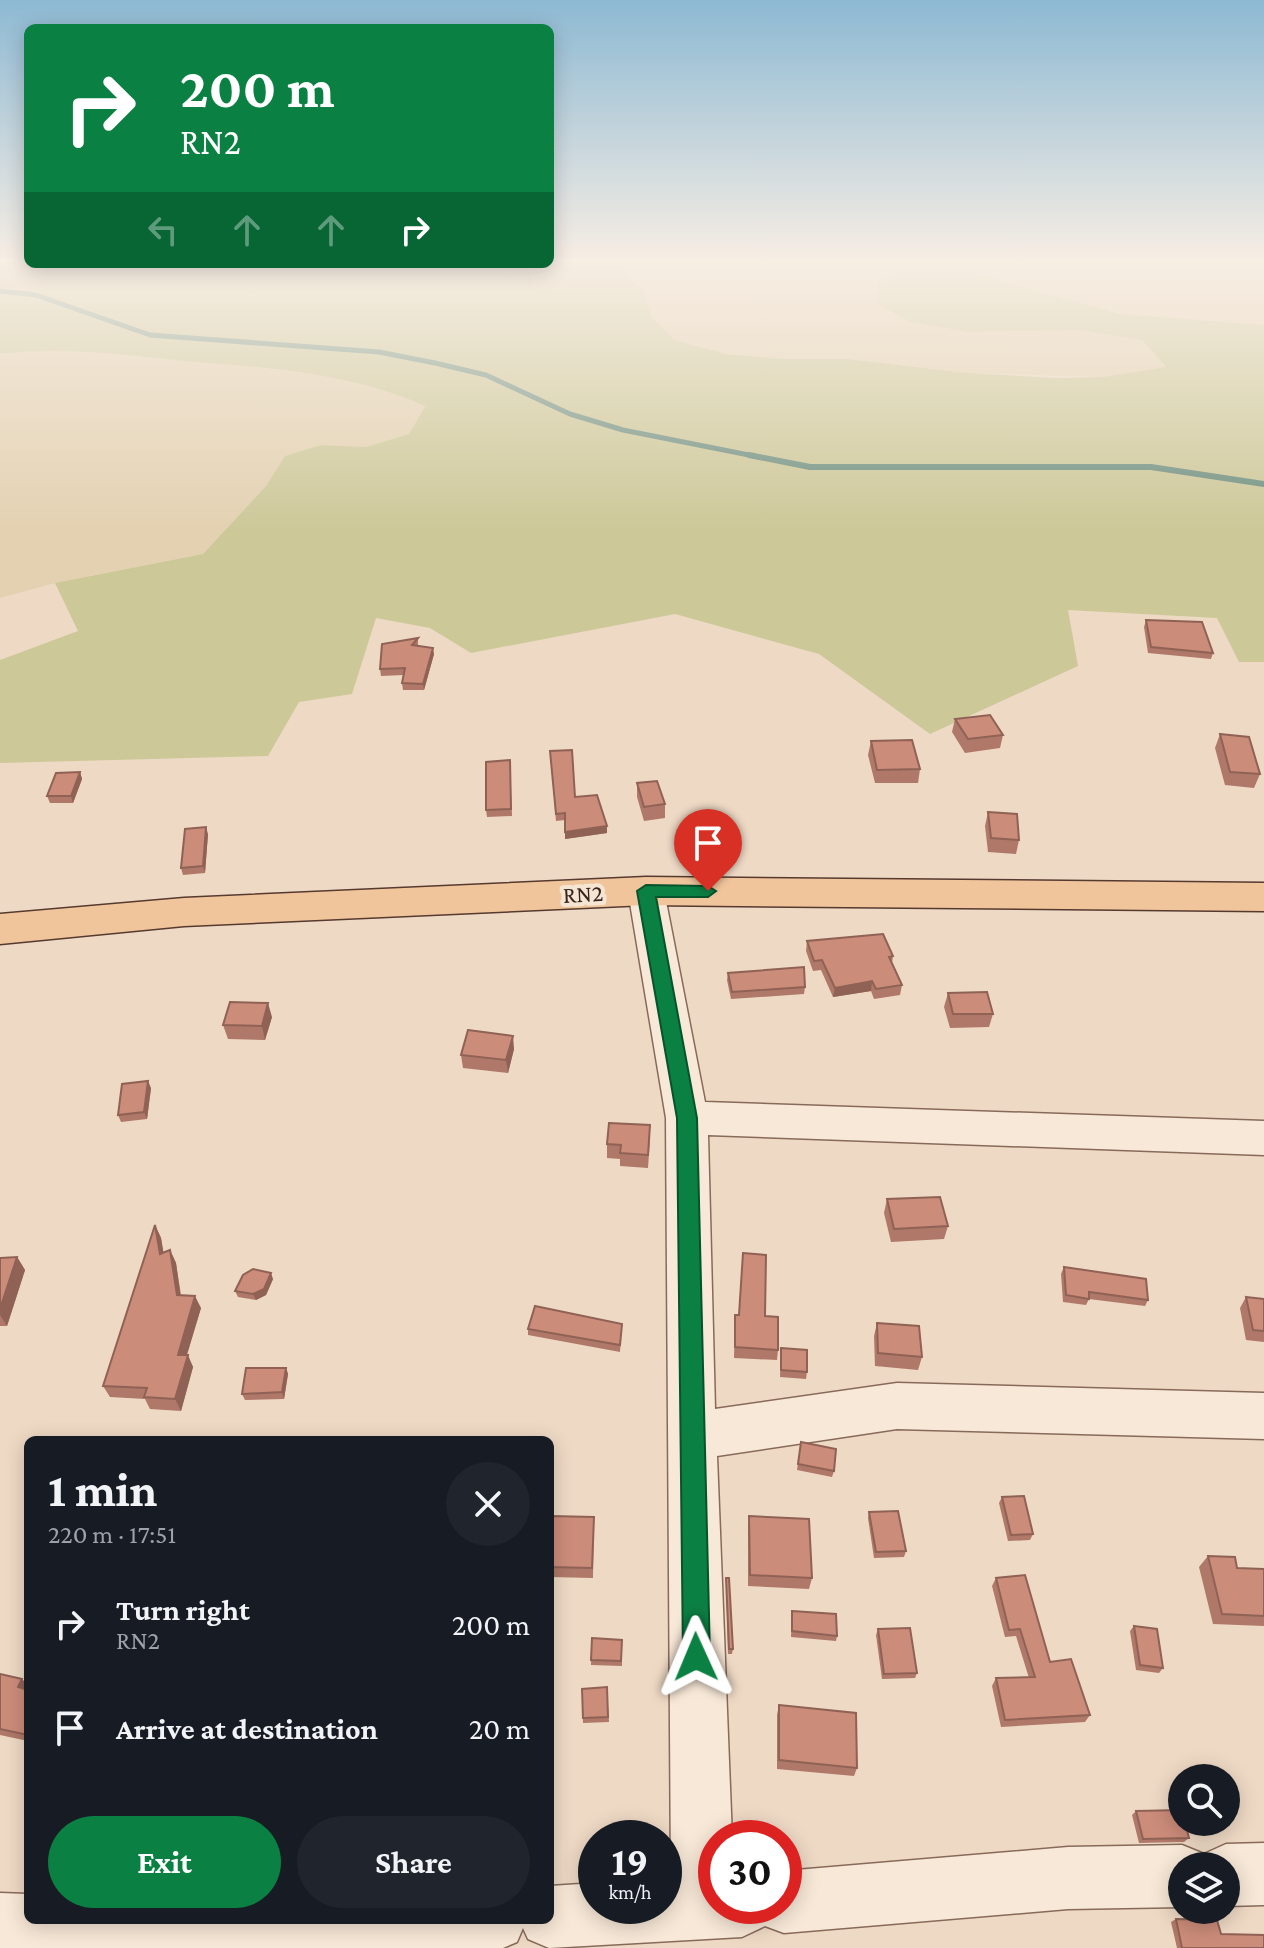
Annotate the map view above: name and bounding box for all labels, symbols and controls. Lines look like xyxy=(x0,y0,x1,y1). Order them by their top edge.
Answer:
icon: right xyxy=(48,56,152,160)
text: 200 m xyxy=(180,57,335,119)
text: RN2 xyxy=(180,122,241,162)
icon: left xyxy=(141,208,185,252)
icon: ahead xyxy=(225,208,269,252)
icon: ahead xyxy=(309,208,353,252)
icon: right xyxy=(393,208,437,252)
pin xyxy=(674,809,742,891)
icon: arrive xyxy=(686,821,730,865)
street label: RN2 xyxy=(562,879,604,908)
button: close xyxy=(446,1462,530,1546)
text: 1 min xyxy=(48,1463,157,1516)
text: 220 m · 17:51 xyxy=(48,1520,176,1549)
text: Turn right xyxy=(116,1593,250,1626)
icon: right xyxy=(48,1602,92,1646)
text: 200 m xyxy=(452,1608,530,1641)
position arrow xyxy=(654,1615,738,1699)
text: RN2 xyxy=(116,1626,160,1655)
icon: arrive xyxy=(48,1706,92,1750)
text: Arrive at destination xyxy=(116,1712,378,1745)
text: 20 m xyxy=(469,1712,530,1745)
map controls xyxy=(1168,1764,1240,1924)
button: search xyxy=(1168,1764,1240,1836)
button: Exit xyxy=(48,1816,281,1908)
button: Share xyxy=(297,1816,530,1908)
speed limit sign: 30 xyxy=(698,1820,802,1924)
text: 19 xyxy=(612,1839,648,1884)
button: layers xyxy=(1168,1852,1240,1924)
text: km/h xyxy=(608,1881,652,1903)

